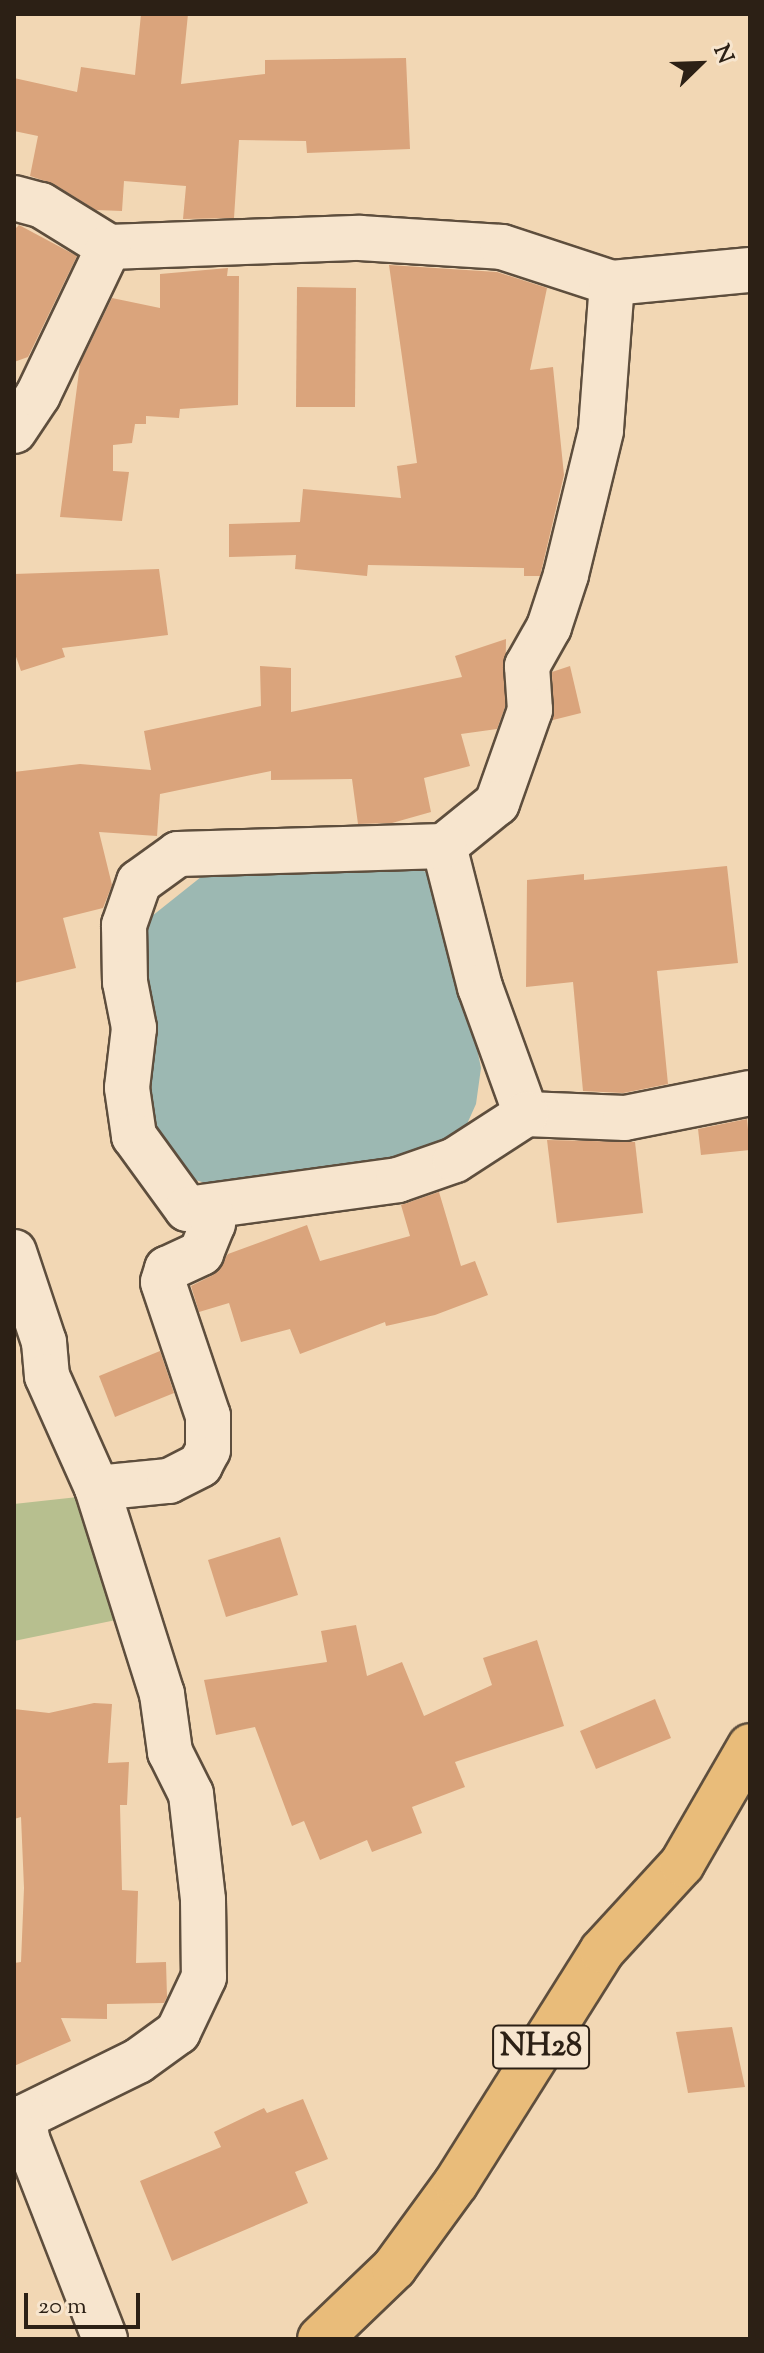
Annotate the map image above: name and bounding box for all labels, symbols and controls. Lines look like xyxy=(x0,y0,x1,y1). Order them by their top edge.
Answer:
north arrow xyxy=(660,24,740,104)
text: N xyxy=(704,40,740,69)
road number: NH28 xyxy=(491,2019,591,2075)
scale bar xyxy=(28,2277,144,2327)
text: 20 m xyxy=(38,2290,87,2324)

